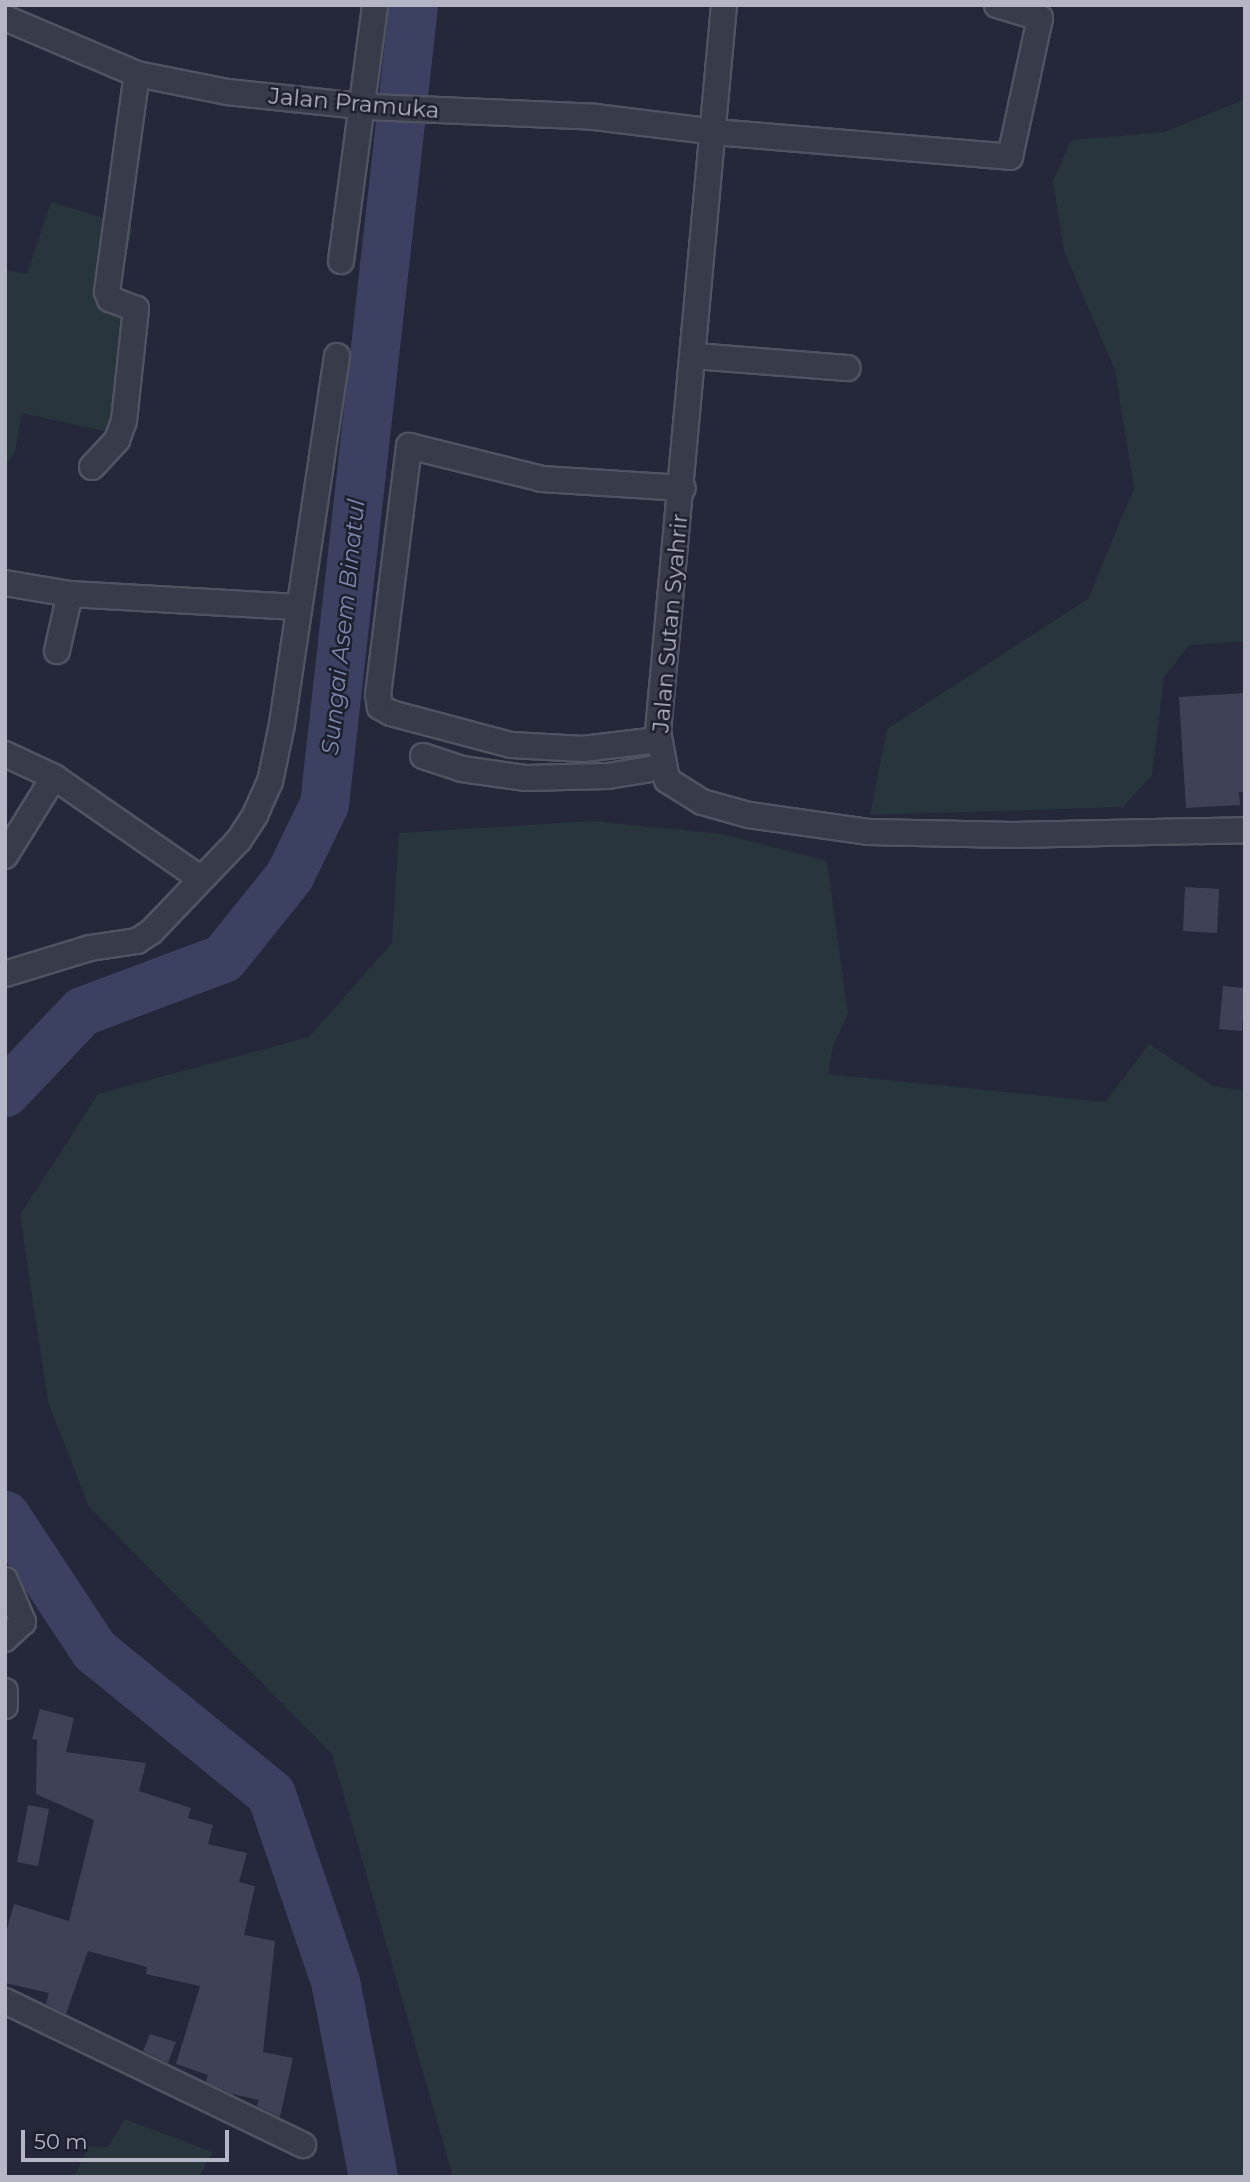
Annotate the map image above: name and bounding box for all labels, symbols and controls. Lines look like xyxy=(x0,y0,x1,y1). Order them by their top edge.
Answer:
street label: Jalan Pramuka xyxy=(268,82,440,124)
water label: Sungai Asem Binatul xyxy=(315,498,371,756)
street label: Jalan Sutan Syahrir xyxy=(647,512,693,734)
scale bar xyxy=(24,2116,233,2160)
text: 50 m xyxy=(34,2129,88,2154)

